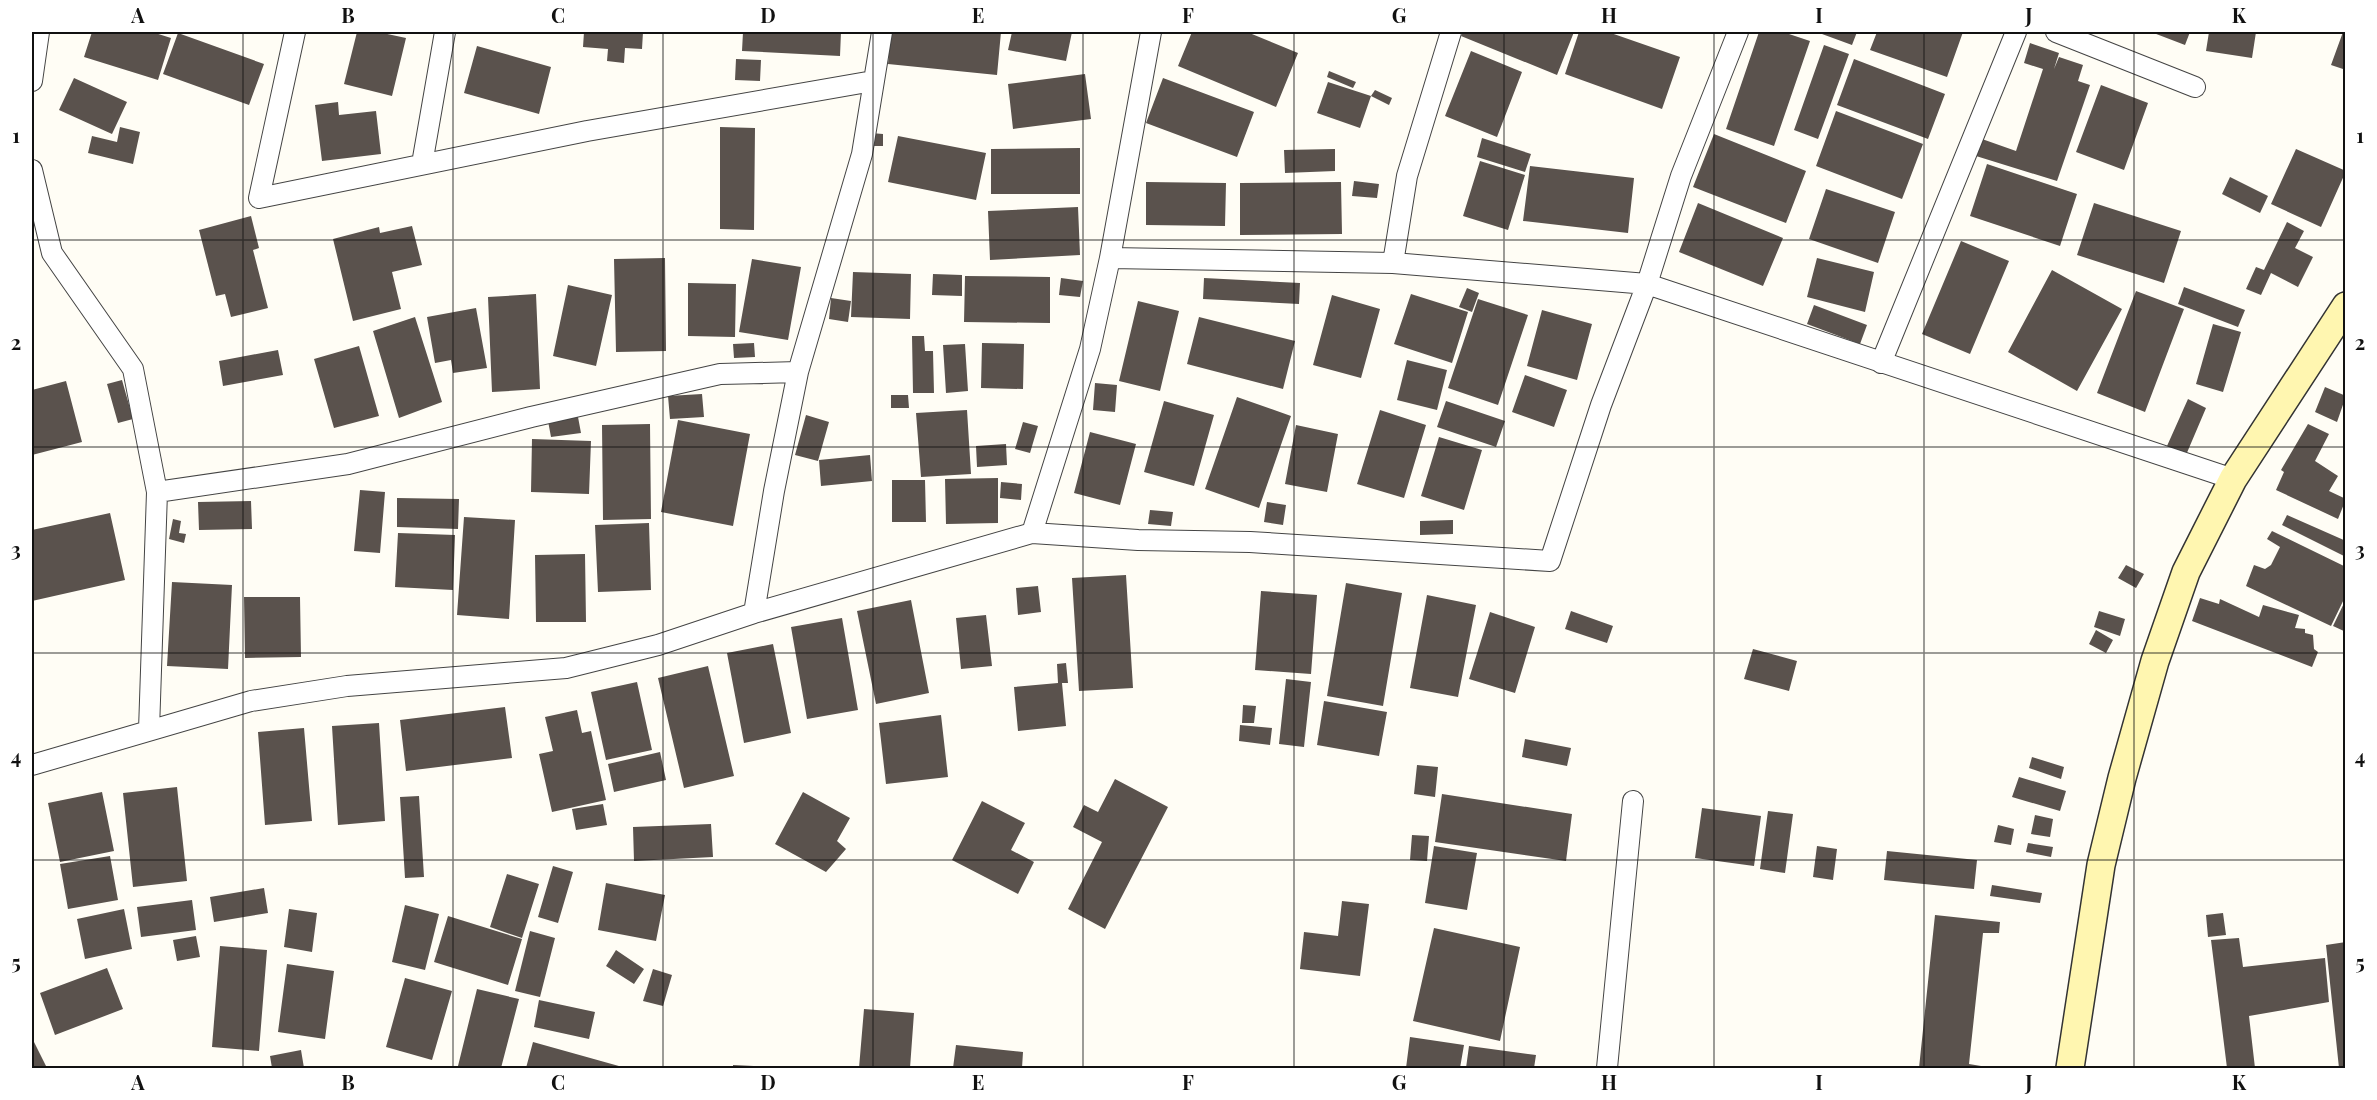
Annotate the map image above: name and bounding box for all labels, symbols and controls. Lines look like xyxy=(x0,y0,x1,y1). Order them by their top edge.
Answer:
text: A xyxy=(130,1,145,28)
text: B xyxy=(341,1,355,28)
text: C xyxy=(551,1,565,28)
text: D xyxy=(760,1,776,28)
text: E xyxy=(972,1,984,28)
text: F xyxy=(1182,1,1194,28)
text: G xyxy=(1392,1,1407,28)
text: H xyxy=(1601,1,1617,28)
text: I xyxy=(1815,1,1823,28)
text: J xyxy=(2024,1,2033,28)
text: K xyxy=(2232,1,2247,28)
text: 1 xyxy=(12,121,20,148)
text: 1 xyxy=(2356,121,2364,148)
text: 2 xyxy=(11,328,21,355)
text: 2 xyxy=(2355,328,2365,355)
text: 3 xyxy=(11,535,21,562)
text: 3 xyxy=(2355,535,2365,562)
text: 4 xyxy=(11,742,21,769)
text: 4 xyxy=(2355,742,2365,769)
text: 5 xyxy=(11,948,21,975)
text: 5 xyxy=(2355,948,2365,975)
text: A xyxy=(130,1068,145,1095)
text: B xyxy=(341,1068,355,1095)
text: C xyxy=(551,1068,565,1095)
text: D xyxy=(760,1068,776,1095)
text: E xyxy=(972,1068,984,1095)
text: F xyxy=(1182,1068,1194,1095)
text: G xyxy=(1392,1068,1407,1095)
text: H xyxy=(1601,1068,1617,1095)
text: I xyxy=(1815,1068,1823,1095)
text: J xyxy=(2024,1068,2033,1095)
text: K xyxy=(2232,1068,2247,1095)

